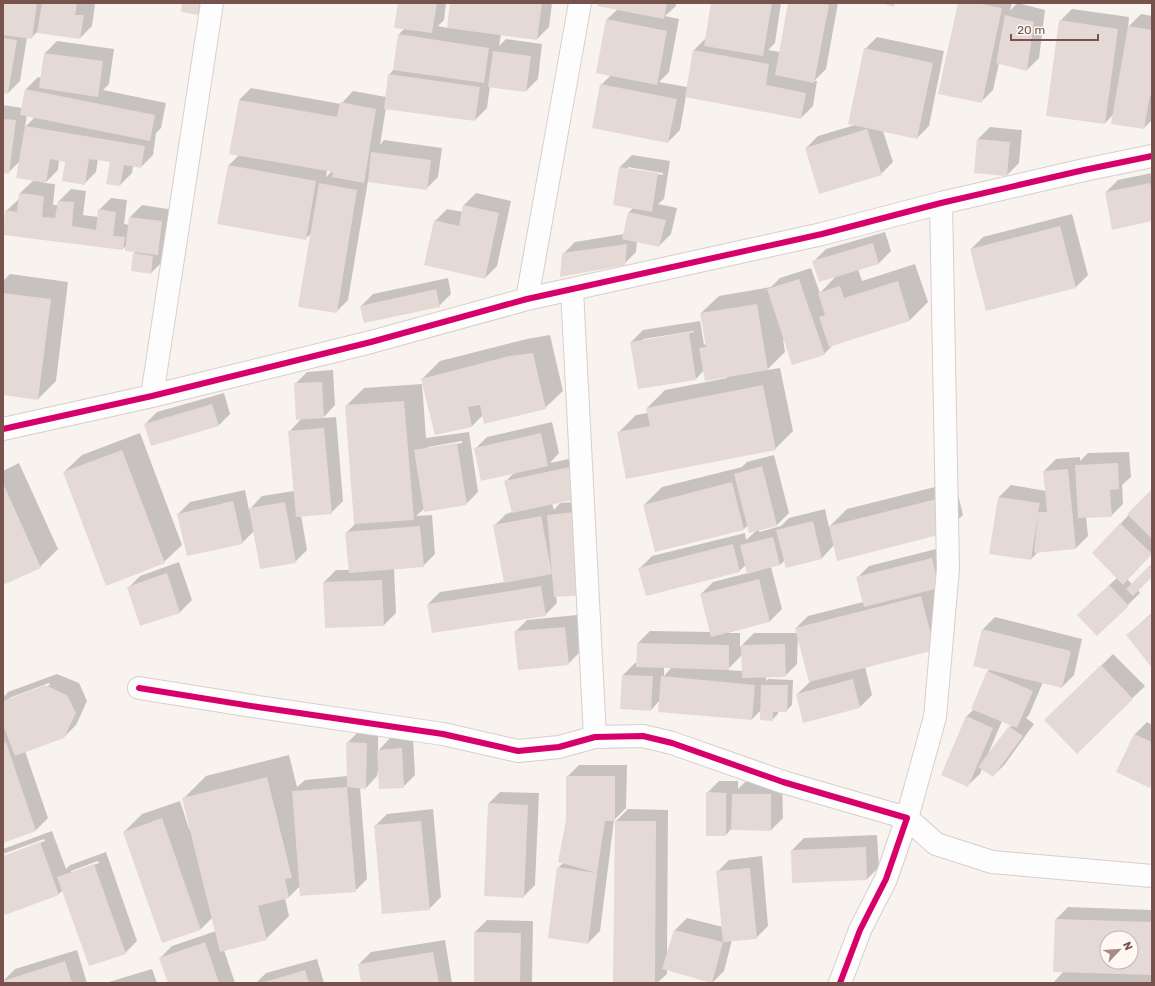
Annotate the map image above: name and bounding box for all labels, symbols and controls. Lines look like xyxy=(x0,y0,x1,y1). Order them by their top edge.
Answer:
scale bar xyxy=(1011,16,1098,42)
text: 20 m xyxy=(1017,23,1045,37)
north arrow xyxy=(1099,930,1139,970)
text: N xyxy=(1120,940,1135,952)

